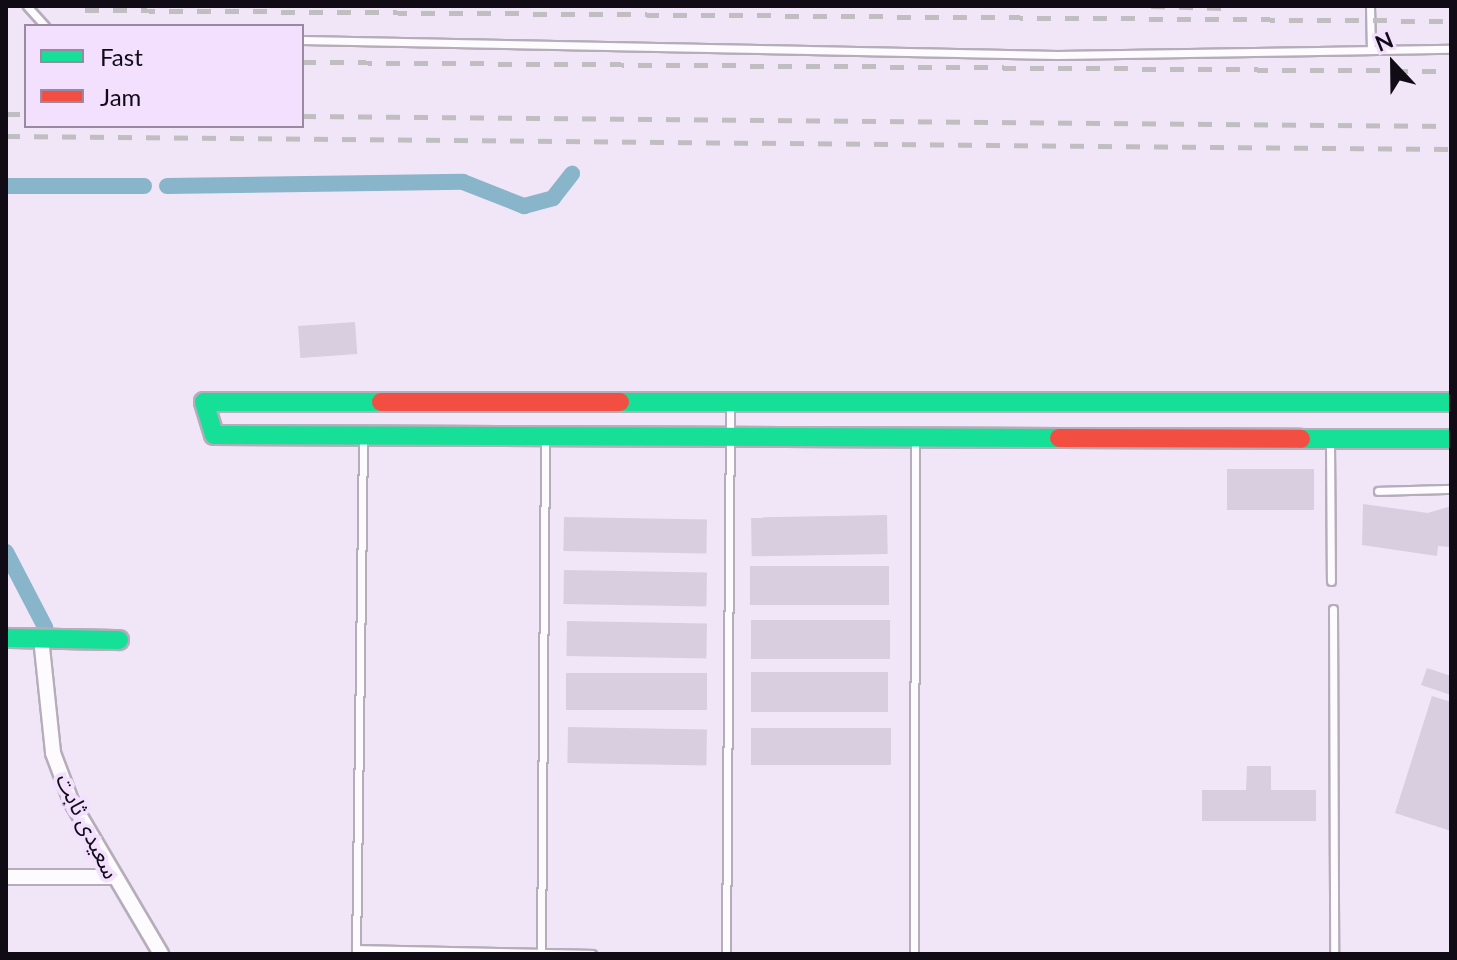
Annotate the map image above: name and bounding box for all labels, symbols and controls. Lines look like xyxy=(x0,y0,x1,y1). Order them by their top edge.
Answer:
legend xyxy=(24,24,304,128)
north arrow xyxy=(1353,24,1433,104)
text: N xyxy=(1371,26,1397,57)
text: Fast xyxy=(100,42,143,71)
text: Jam xyxy=(100,82,141,111)
street label: سعیدی ثابت xyxy=(51,769,125,883)

